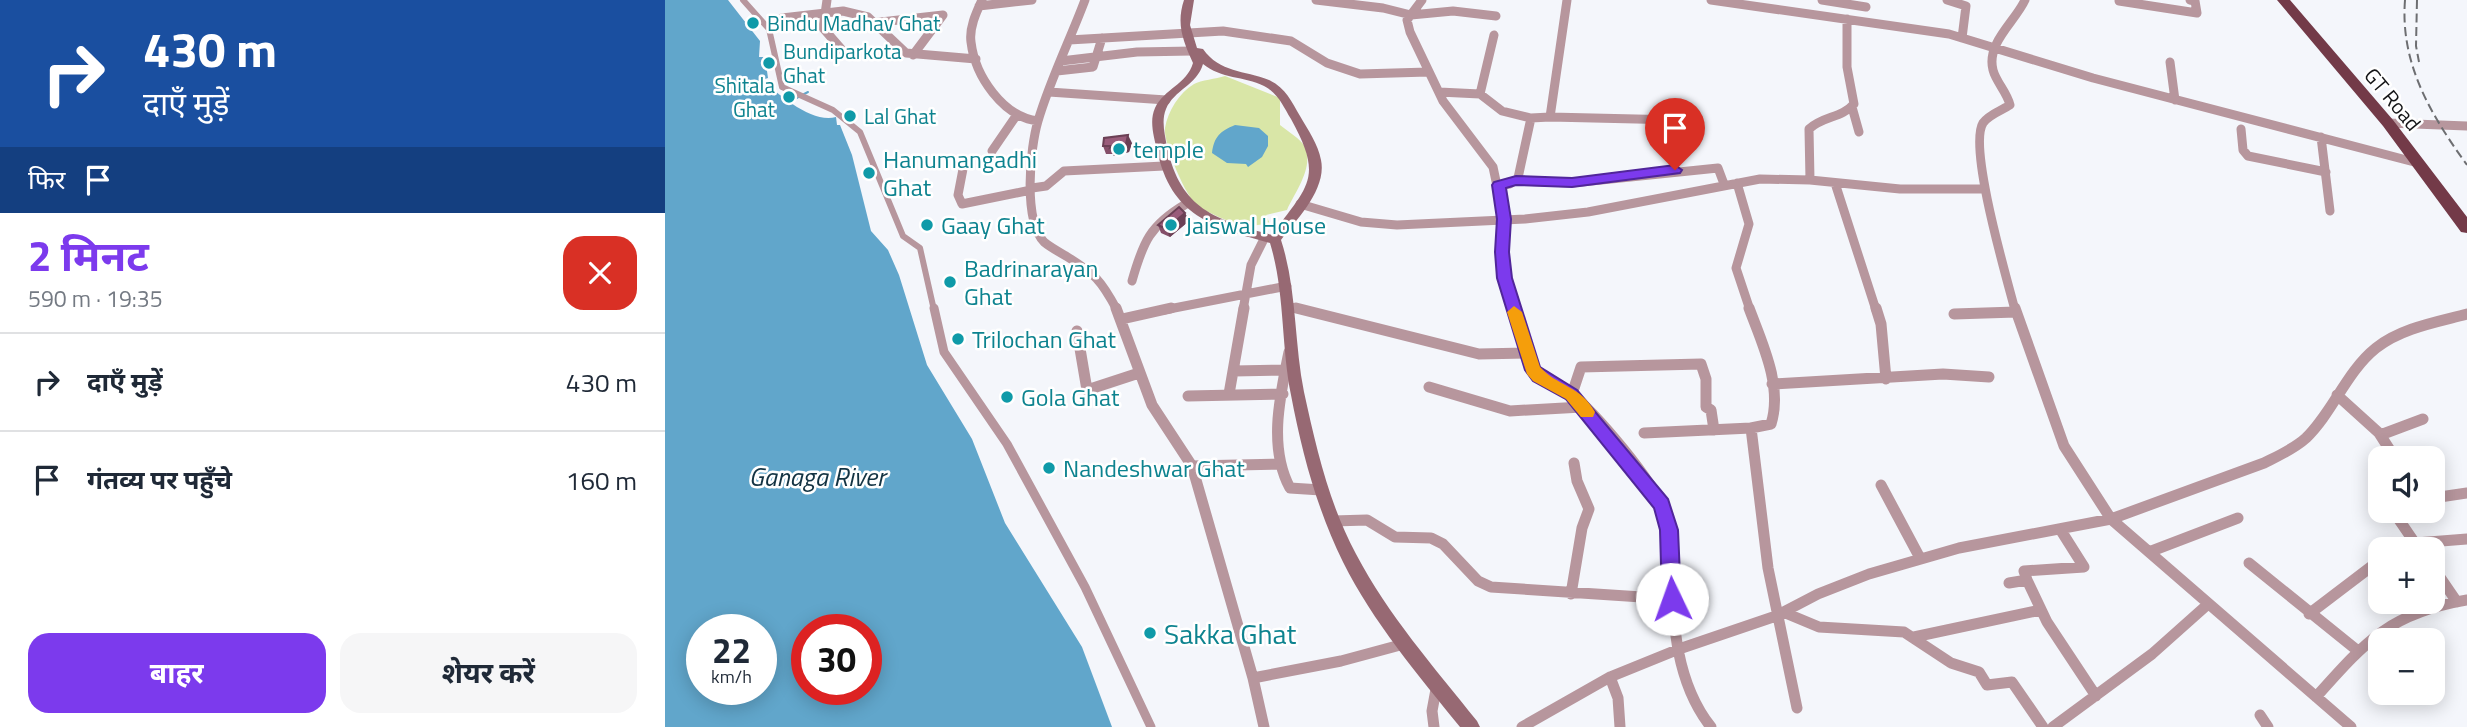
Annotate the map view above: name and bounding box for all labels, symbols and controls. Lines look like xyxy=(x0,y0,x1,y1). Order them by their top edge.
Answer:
place label: Bindu Madhav Ghat xyxy=(767,7,941,39)
text: 430 m xyxy=(143,11,277,86)
marker: Bindu Madhav Ghat xyxy=(745,15,761,31)
icon: right xyxy=(28,28,119,119)
place label: Bundiparkota Ghat xyxy=(783,35,902,91)
marker: Bundiparkota Ghat xyxy=(761,55,777,71)
street label: GT Road xyxy=(2357,60,2429,138)
place label: Shitala Ghat xyxy=(714,69,776,125)
text: दाएँ मुड़ें xyxy=(143,79,229,127)
marker: Shitala Ghat xyxy=(781,89,797,105)
pin xyxy=(1645,98,1705,170)
place label: Lal Ghat xyxy=(864,100,937,132)
marker: Lal Ghat xyxy=(842,108,858,124)
icon: arrive xyxy=(1656,109,1694,147)
place label: temple xyxy=(1133,131,1204,167)
place label: Hanumangadhi Ghat xyxy=(883,141,1037,205)
marker: temple xyxy=(1111,141,1127,157)
text: फिर xyxy=(28,160,65,199)
icon: arrive xyxy=(79,161,117,199)
marker: Hanumangadhi Ghat xyxy=(861,165,877,181)
place label: Gaay Ghat xyxy=(941,207,1045,243)
place label: Jaiswal House xyxy=(1185,207,1326,243)
marker: Gaay Ghat xyxy=(919,217,935,233)
marker: Jaiswal House xyxy=(1163,217,1179,233)
text: 2 मिनट xyxy=(28,223,149,287)
button: close xyxy=(563,236,637,310)
place label: Badrinarayan Ghat xyxy=(964,250,1098,314)
marker: Badrinarayan Ghat xyxy=(942,274,958,290)
text: 590 m · 19:35 xyxy=(28,281,163,316)
place label: Trilochan Ghat xyxy=(972,321,1117,357)
marker: Trilochan Ghat xyxy=(950,331,966,347)
text: दाएँ मुड़ें xyxy=(87,362,163,401)
icon: right xyxy=(28,363,66,401)
text: 430 m xyxy=(566,363,637,402)
place label: Gola Ghat xyxy=(1021,379,1120,415)
marker: Gola Ghat xyxy=(999,389,1015,405)
map controls xyxy=(2368,446,2445,705)
button: sound xyxy=(2368,446,2445,523)
place label: Nandeshwar Ghat xyxy=(1063,450,1245,486)
water label: Ganaga River xyxy=(749,457,888,496)
text: गंतव्य पर पहुँचे xyxy=(87,460,232,499)
marker: Nandeshwar Ghat xyxy=(1041,460,1057,476)
icon: arrive xyxy=(28,461,66,499)
text: 160 m xyxy=(566,461,637,500)
button: + xyxy=(2368,537,2445,614)
position arrow xyxy=(1635,562,1709,636)
place label: Sakka Ghat xyxy=(1164,612,1296,655)
speed limit sign: 30 xyxy=(791,614,882,705)
text: 22 xyxy=(712,623,751,677)
marker: Sakka Ghat xyxy=(1142,625,1158,641)
button: − xyxy=(2368,628,2445,705)
button: बाहर xyxy=(28,633,326,713)
button: शेयर करें xyxy=(340,633,637,713)
text: km/h xyxy=(711,663,752,690)

